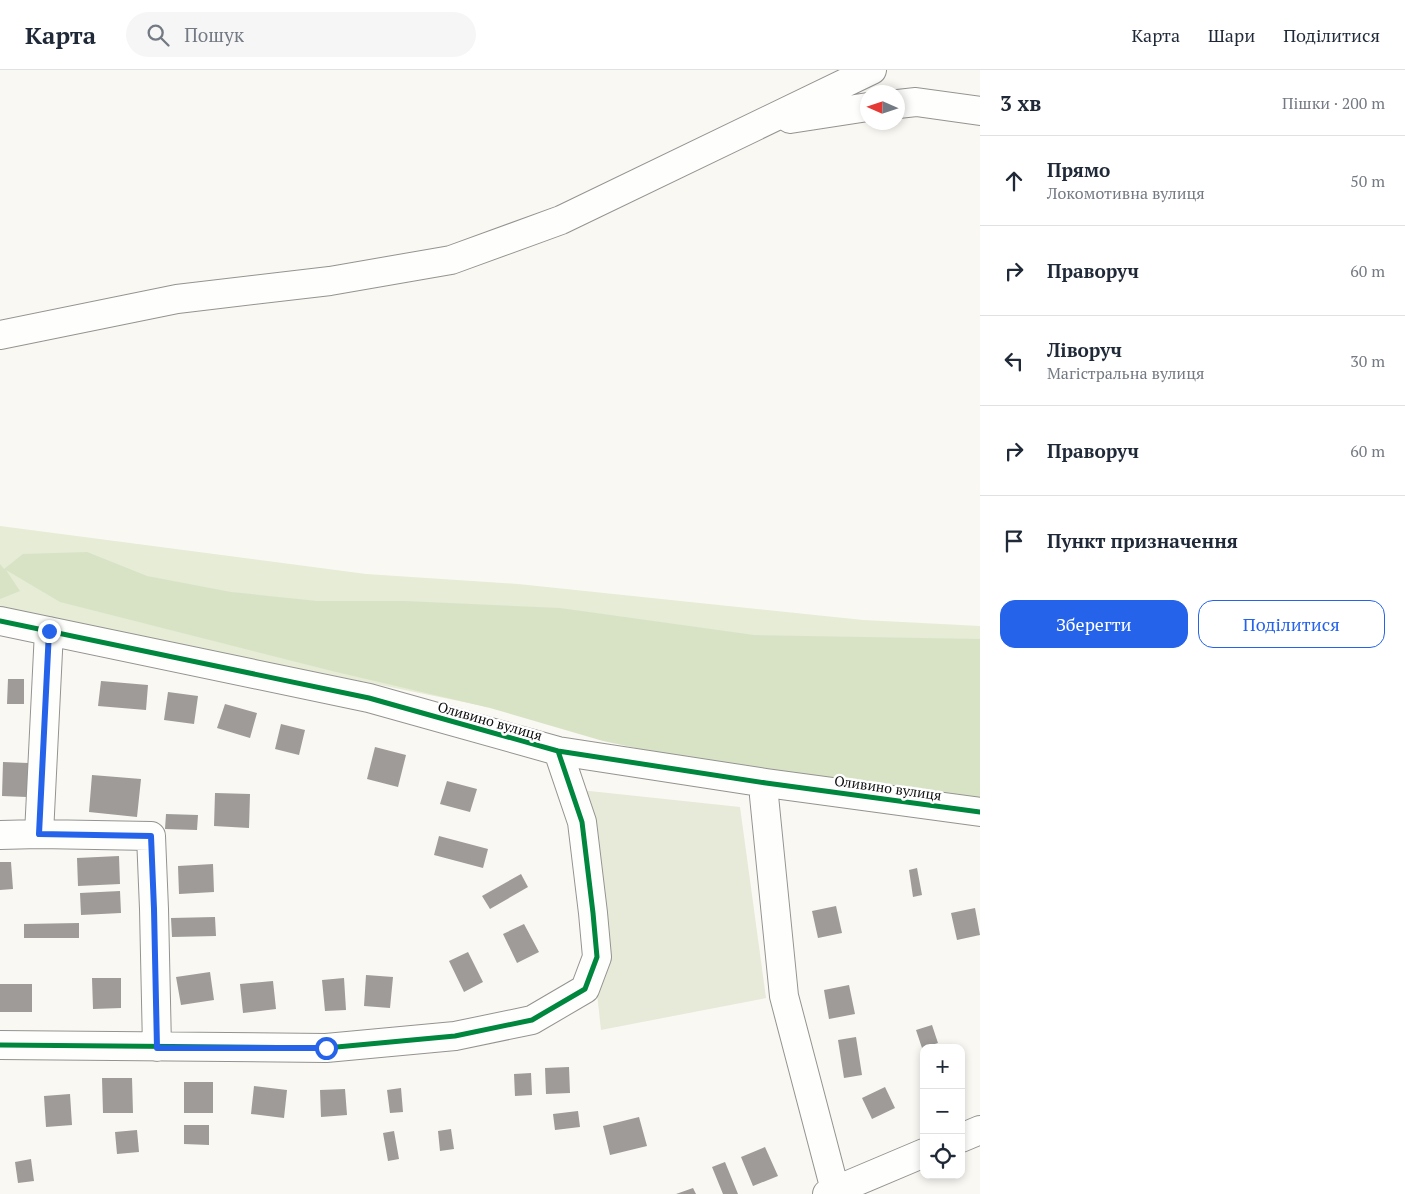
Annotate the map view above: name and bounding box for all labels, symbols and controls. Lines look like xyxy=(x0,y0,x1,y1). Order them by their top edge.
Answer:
search box xyxy=(126,12,476,57)
text: Карта xyxy=(25,19,96,51)
icon: search xyxy=(144,21,172,49)
text: Пошук xyxy=(184,22,244,47)
text: Карта xyxy=(1131,23,1180,47)
text: Шари xyxy=(1208,23,1255,47)
text: Поділитися xyxy=(1283,23,1380,47)
north arrow xyxy=(860,85,905,130)
text: 3 хв xyxy=(1000,89,1041,117)
text: Пішки · 200 m xyxy=(1282,92,1385,114)
text: Прямо xyxy=(1047,157,1110,182)
icon: ahead xyxy=(1000,167,1028,195)
text: 50 m xyxy=(1350,170,1385,192)
text: Локомотивна вулиця xyxy=(1047,182,1205,204)
icon: right xyxy=(1000,257,1028,285)
text: Праворуч xyxy=(1047,258,1139,283)
text: 60 m xyxy=(1350,260,1385,282)
text: Ліворуч xyxy=(1047,337,1122,362)
icon: left xyxy=(1000,347,1028,375)
text: 30 m xyxy=(1350,350,1385,372)
text: Магістральна вулиця xyxy=(1047,362,1204,384)
icon: right xyxy=(1000,437,1028,465)
text: Праворуч xyxy=(1047,438,1139,463)
text: 60 m xyxy=(1350,440,1385,462)
icon: arrive xyxy=(1000,527,1028,555)
text: Пункт призначення xyxy=(1047,528,1238,553)
button: Зберегти xyxy=(1000,600,1188,648)
button: Поділитися xyxy=(1198,600,1385,648)
route end xyxy=(38,620,61,643)
street label: Оливино вулиця xyxy=(436,697,545,745)
street label: Оливино вулиця xyxy=(833,771,943,804)
route start xyxy=(315,1037,338,1060)
map controls xyxy=(920,1044,965,1179)
button: + xyxy=(920,1044,965,1089)
button: − xyxy=(920,1089,965,1134)
button: locate xyxy=(920,1134,965,1179)

